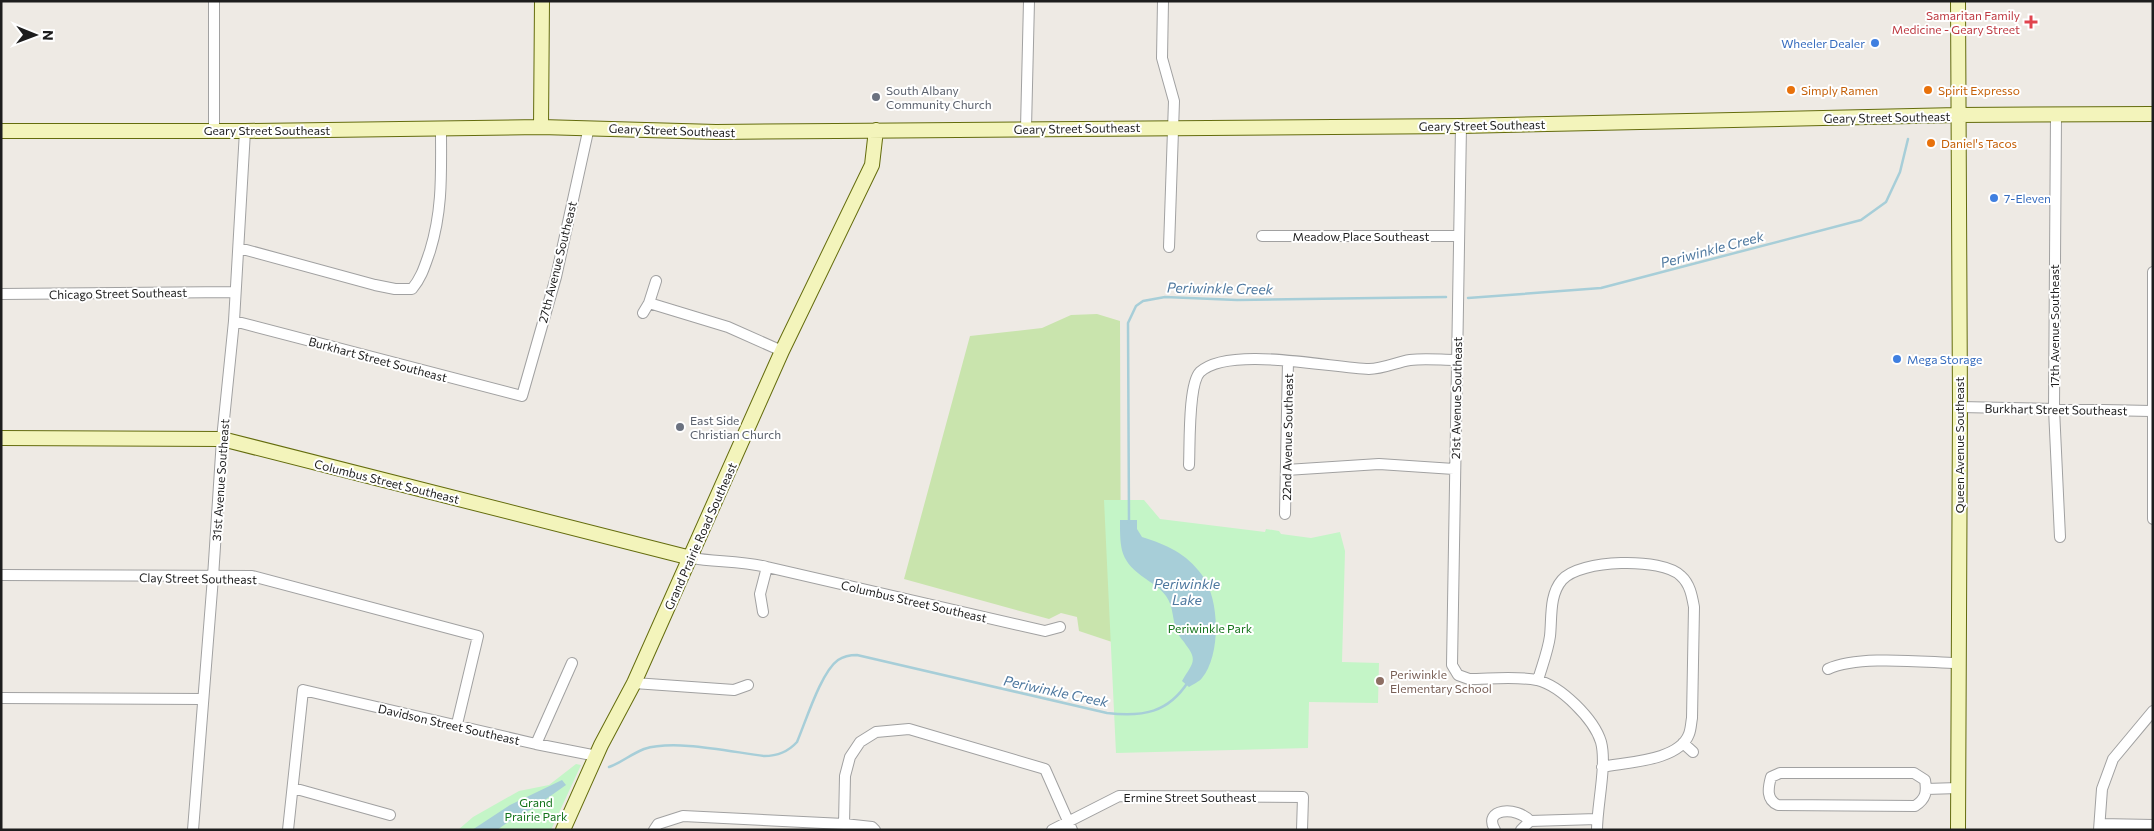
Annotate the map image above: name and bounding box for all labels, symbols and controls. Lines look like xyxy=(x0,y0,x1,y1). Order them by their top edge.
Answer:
place label: Samaritan Family Medicine - Geary Street xyxy=(1892,8,2020,36)
north arrow xyxy=(10,10,60,60)
marker: Samaritan Family Medicine - Geary Street xyxy=(2024,15,2038,29)
text: N xyxy=(40,30,57,41)
place label: Wheeler Dealer xyxy=(1781,36,1865,50)
marker: Wheeler Dealer xyxy=(1869,37,1881,49)
place label: South Albany Community Church xyxy=(886,83,992,111)
place label: Simply Ramen xyxy=(1801,83,1878,97)
place label: Spirit Expresso xyxy=(1938,83,2020,97)
marker: Simply Ramen xyxy=(1785,84,1797,96)
marker: Spirit Expresso xyxy=(1922,84,1934,96)
marker: South Albany Community Church xyxy=(870,91,882,103)
street label: Geary Street Southeast xyxy=(1824,109,1950,125)
street label: Geary Street Southeast xyxy=(1419,117,1545,133)
street label: Geary Street Southeast xyxy=(1014,120,1140,136)
street label: Geary Street Southeast xyxy=(608,121,736,139)
street label: Geary Street Southeast xyxy=(204,123,330,137)
place label: Daniel's Tacos xyxy=(1941,136,2017,150)
marker: Daniel's Tacos xyxy=(1925,137,1937,149)
place label: 7-Eleven xyxy=(2004,191,2051,205)
marker: 7-Eleven xyxy=(1988,192,2000,204)
street label: 27th Avenue Southeast xyxy=(535,200,579,324)
water label: Periwinkle Creek xyxy=(1658,227,1766,271)
street label: Meadow Place Southeast xyxy=(1293,229,1430,243)
street label: 17th Avenue Southeast xyxy=(2047,264,2061,388)
water label: Periwinkle Creek xyxy=(1167,279,1274,297)
street label: Chicago Street Southeast xyxy=(49,285,187,301)
street label: Burkhart Street Southeast xyxy=(307,334,449,384)
street label: 21st Avenue Southeast xyxy=(1448,337,1464,459)
place label: Mega Storage xyxy=(1907,352,1982,366)
marker: Mega Storage xyxy=(1891,353,1903,365)
street label: 22nd Avenue Southeast xyxy=(1279,373,1295,501)
street label: Queen Avenue Southeast xyxy=(1952,377,1966,513)
street label: Burkhart Street Southeast xyxy=(1984,401,2128,417)
place label: East Side Christian Church xyxy=(690,413,781,441)
street label: 31st Avenue Southeast xyxy=(209,418,231,542)
marker: East Side Christian Church xyxy=(674,421,686,433)
street label: Columbus Street Southeast xyxy=(313,456,461,506)
street label: Grand Prairie Road Southeast xyxy=(661,460,739,612)
street label: Clay Street Southeast xyxy=(139,570,257,586)
water label: Periwinkle Lake xyxy=(1154,575,1221,608)
street label: Columbus Street Southeast xyxy=(840,577,988,625)
park label: Periwinkle Park xyxy=(1168,621,1253,635)
place label: Periwinkle Elementary School xyxy=(1390,667,1492,695)
water label: Periwinkle Creek xyxy=(1002,672,1110,710)
marker: Periwinkle Elementary School xyxy=(1374,675,1386,687)
street label: Davidson Street Southeast xyxy=(377,701,521,747)
street label: Ermine Street Southeast xyxy=(1124,790,1257,804)
park label: Grand Prairie Park xyxy=(504,795,568,823)

